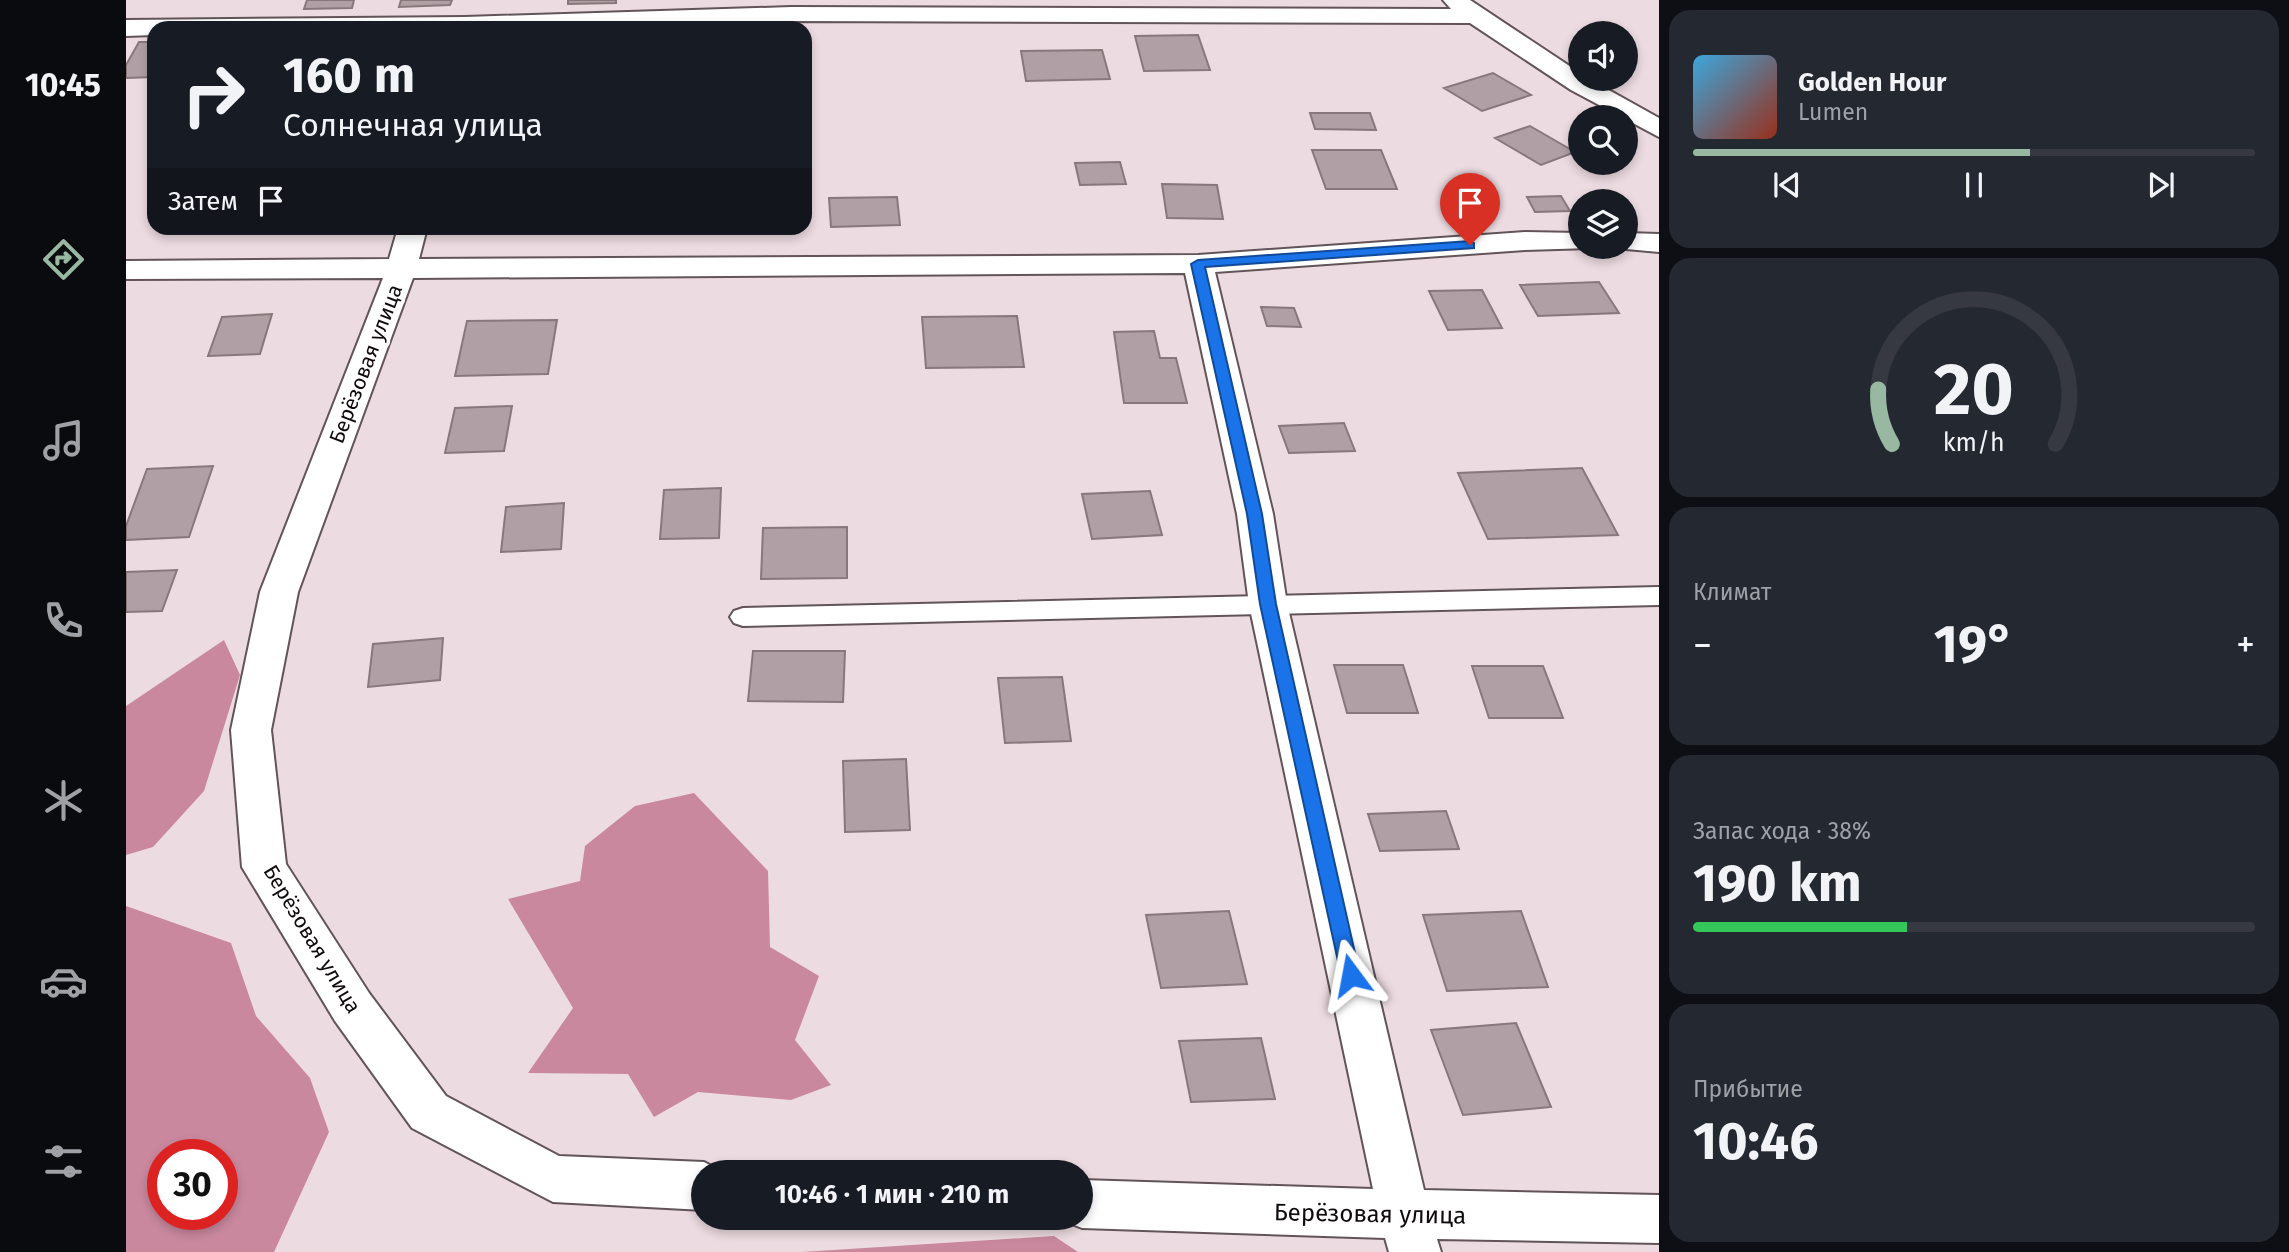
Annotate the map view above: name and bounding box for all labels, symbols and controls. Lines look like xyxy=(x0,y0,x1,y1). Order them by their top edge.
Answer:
map controls xyxy=(1568,21,1638,259)
button: sound xyxy=(1568,21,1638,91)
text: 160 m xyxy=(283,46,415,105)
icon: right xyxy=(168,49,259,140)
text: 10:45 xyxy=(25,66,101,104)
text: Golden Hour xyxy=(1798,67,1946,98)
text: Lumen xyxy=(1798,98,1868,126)
button: search xyxy=(1568,105,1638,175)
text: Солнечная улица xyxy=(283,106,543,144)
icon: previous xyxy=(1768,166,1806,204)
icon: pause xyxy=(1955,166,1993,204)
icon: next xyxy=(2142,166,2180,204)
pin xyxy=(1440,173,1500,245)
icon: arrive xyxy=(252,182,290,220)
icon: arrive xyxy=(1451,184,1489,222)
text: Затем xyxy=(168,186,238,217)
button: layers xyxy=(1568,189,1638,259)
icon: directions xyxy=(39,235,88,284)
street label: Берёзовая улица xyxy=(324,281,408,447)
text: 20 xyxy=(1934,346,2014,433)
icon: music xyxy=(39,416,88,465)
text: km/h xyxy=(1943,427,2005,457)
text: Климат xyxy=(1693,578,1771,606)
icon: phone xyxy=(39,596,88,645)
text: 19° xyxy=(1934,613,2014,676)
text: − xyxy=(1693,622,1712,668)
text: + xyxy=(2236,622,2255,668)
icon: climate xyxy=(39,776,88,825)
text: Запас хода · 38% xyxy=(1693,817,1871,845)
text: 190 km xyxy=(1693,852,1862,915)
street label: Берёзовая улица xyxy=(257,860,367,1018)
position arrow xyxy=(1314,938,1388,1012)
icon: car xyxy=(39,957,88,1006)
text: Прибытие xyxy=(1693,1075,1803,1103)
text: 10:46 xyxy=(1693,1110,1818,1173)
icon: filters xyxy=(39,1137,88,1186)
speed limit sign: 30 xyxy=(147,1139,238,1230)
text: 10:46 · 1 мин · 210 m xyxy=(775,1179,1009,1210)
street label: Берёзовая улица xyxy=(1274,1198,1466,1230)

